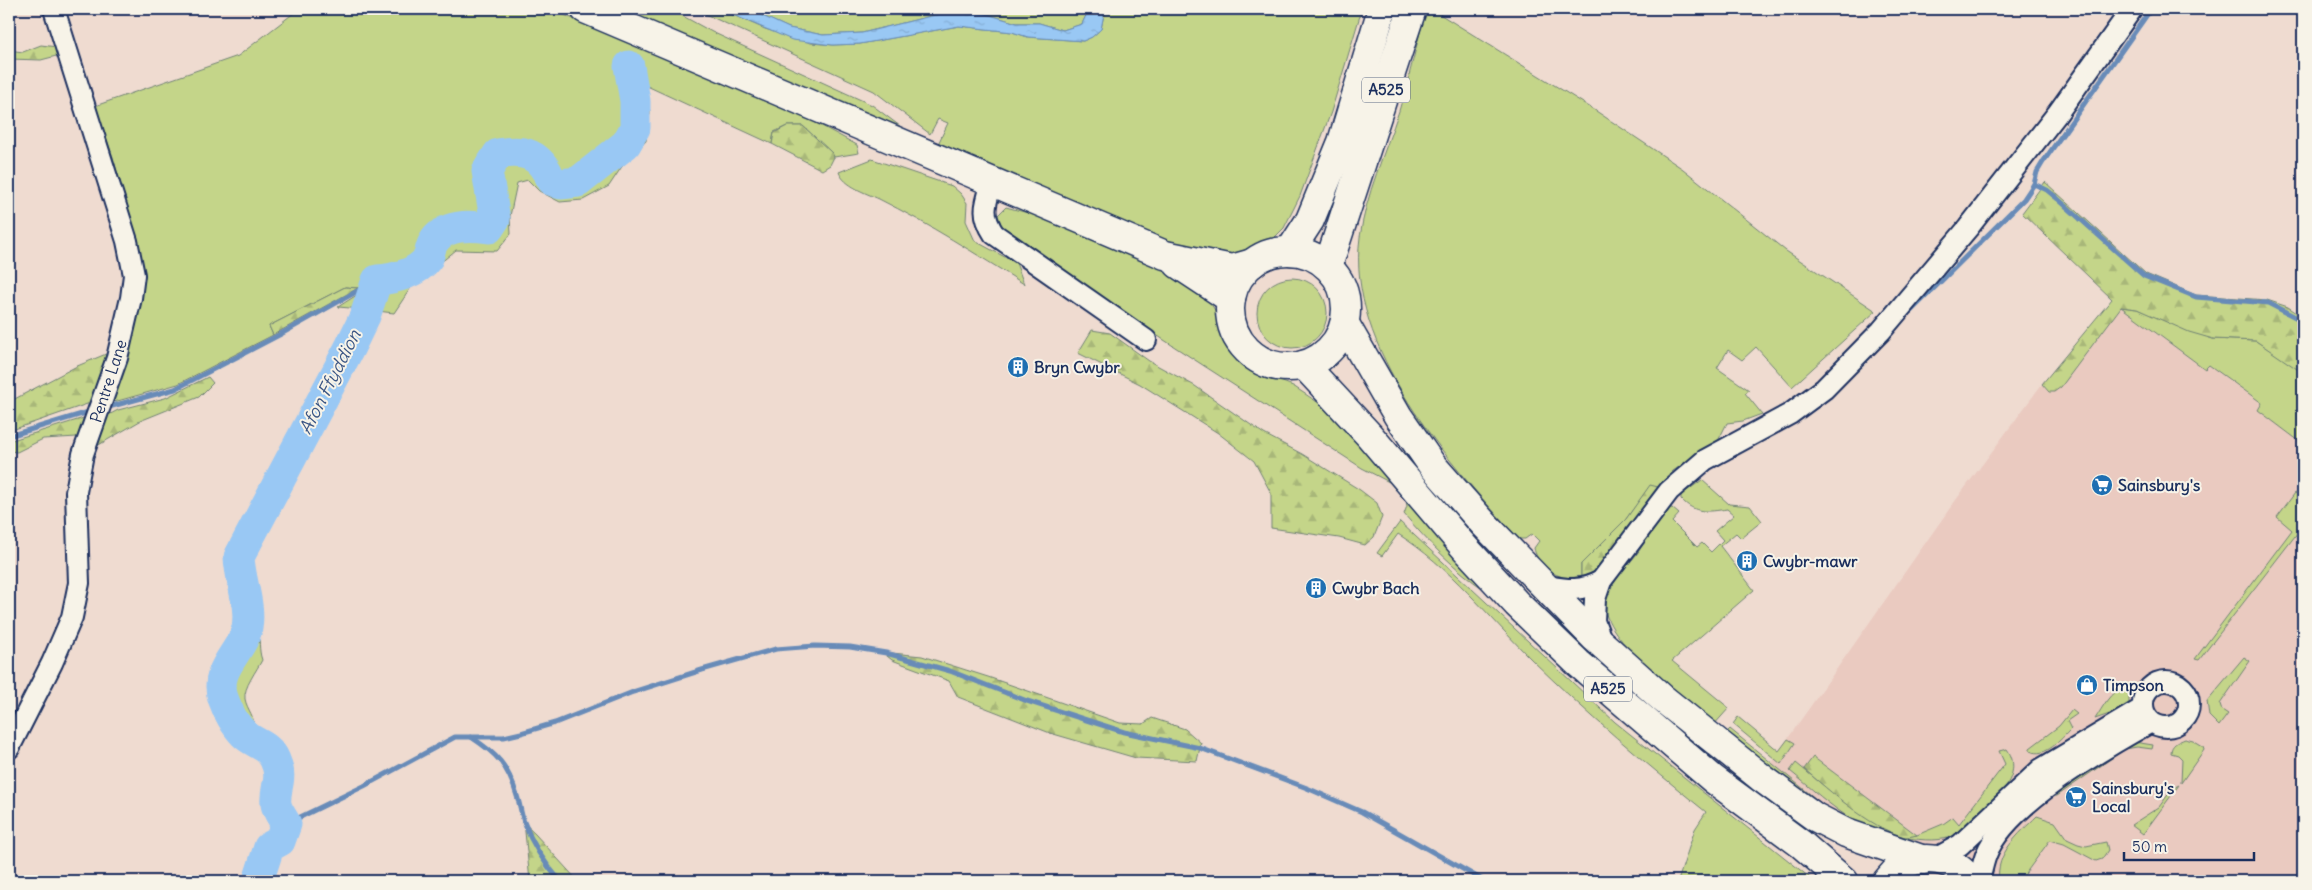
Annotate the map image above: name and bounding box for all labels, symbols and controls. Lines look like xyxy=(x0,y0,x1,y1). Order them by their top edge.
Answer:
road number: A525 xyxy=(1362,78,1410,102)
water label: Afon Ffyddion xyxy=(293,325,366,438)
street label: Pentre Lane xyxy=(85,337,131,425)
building icon: Bryn Cwybr xyxy=(1006,355,1030,379)
place label: Bryn Cwybr xyxy=(1034,357,1120,378)
supermarket icon: Sainsbury's xyxy=(2090,473,2114,497)
place label: Sainsbury's xyxy=(2118,475,2200,496)
building icon: Cwybr-mawr xyxy=(1735,549,1759,573)
place label: Cwybr-mawr xyxy=(1763,551,1858,572)
building icon: Cwybr Bach xyxy=(1304,576,1328,600)
place label: Cwybr Bach xyxy=(1332,578,1419,599)
shop icon: Timpson xyxy=(2075,673,2099,697)
place label: Timpson xyxy=(2103,675,2164,696)
road number: A525 xyxy=(1584,676,1632,702)
place label: Sainsbury's Local xyxy=(2092,778,2174,816)
supermarket icon: Sainsbury's Local xyxy=(2064,785,2088,809)
scale bar xyxy=(2124,830,2254,862)
text: 50 m xyxy=(2132,837,2167,856)

